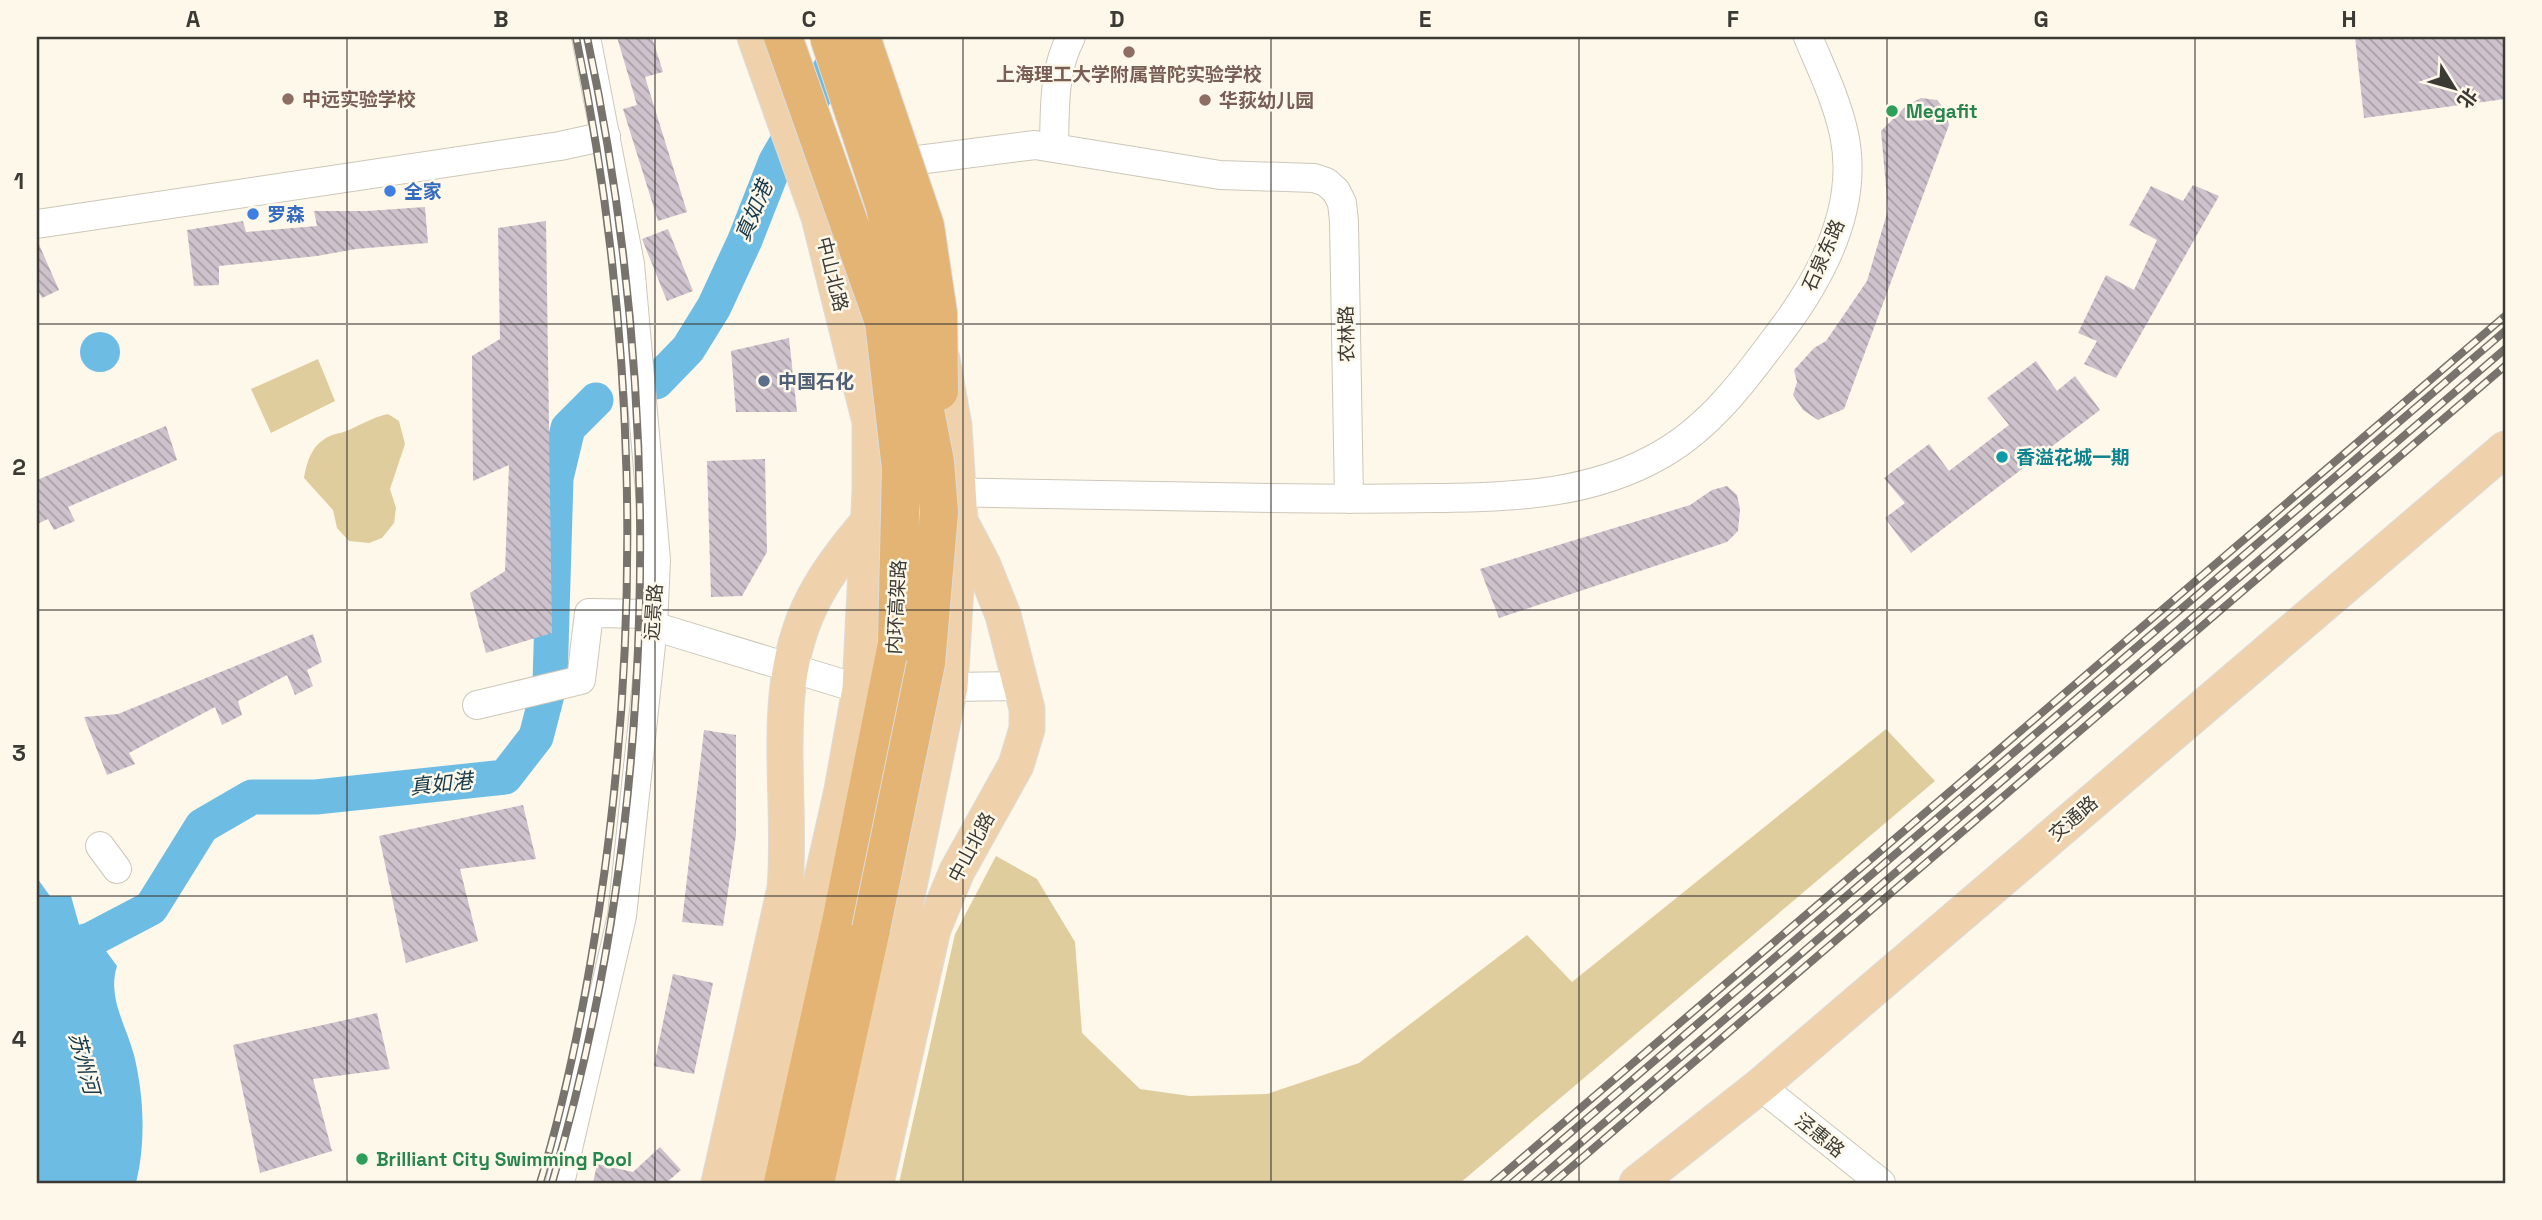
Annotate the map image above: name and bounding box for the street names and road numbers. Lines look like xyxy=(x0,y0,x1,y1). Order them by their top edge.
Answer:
street label: 石泉东路 xyxy=(1797,215,1850,295)
street label: 中山北路 xyxy=(811,234,854,314)
street label: 农林路 xyxy=(1334,305,1359,363)
street label: 内环高架路 xyxy=(882,559,911,655)
street label: 远景路 xyxy=(639,583,668,641)
street label: 交通路 xyxy=(2044,790,2103,847)
street label: 中山北路 xyxy=(943,808,1000,887)
street label: 泾惠路 xyxy=(1790,1108,1850,1163)

